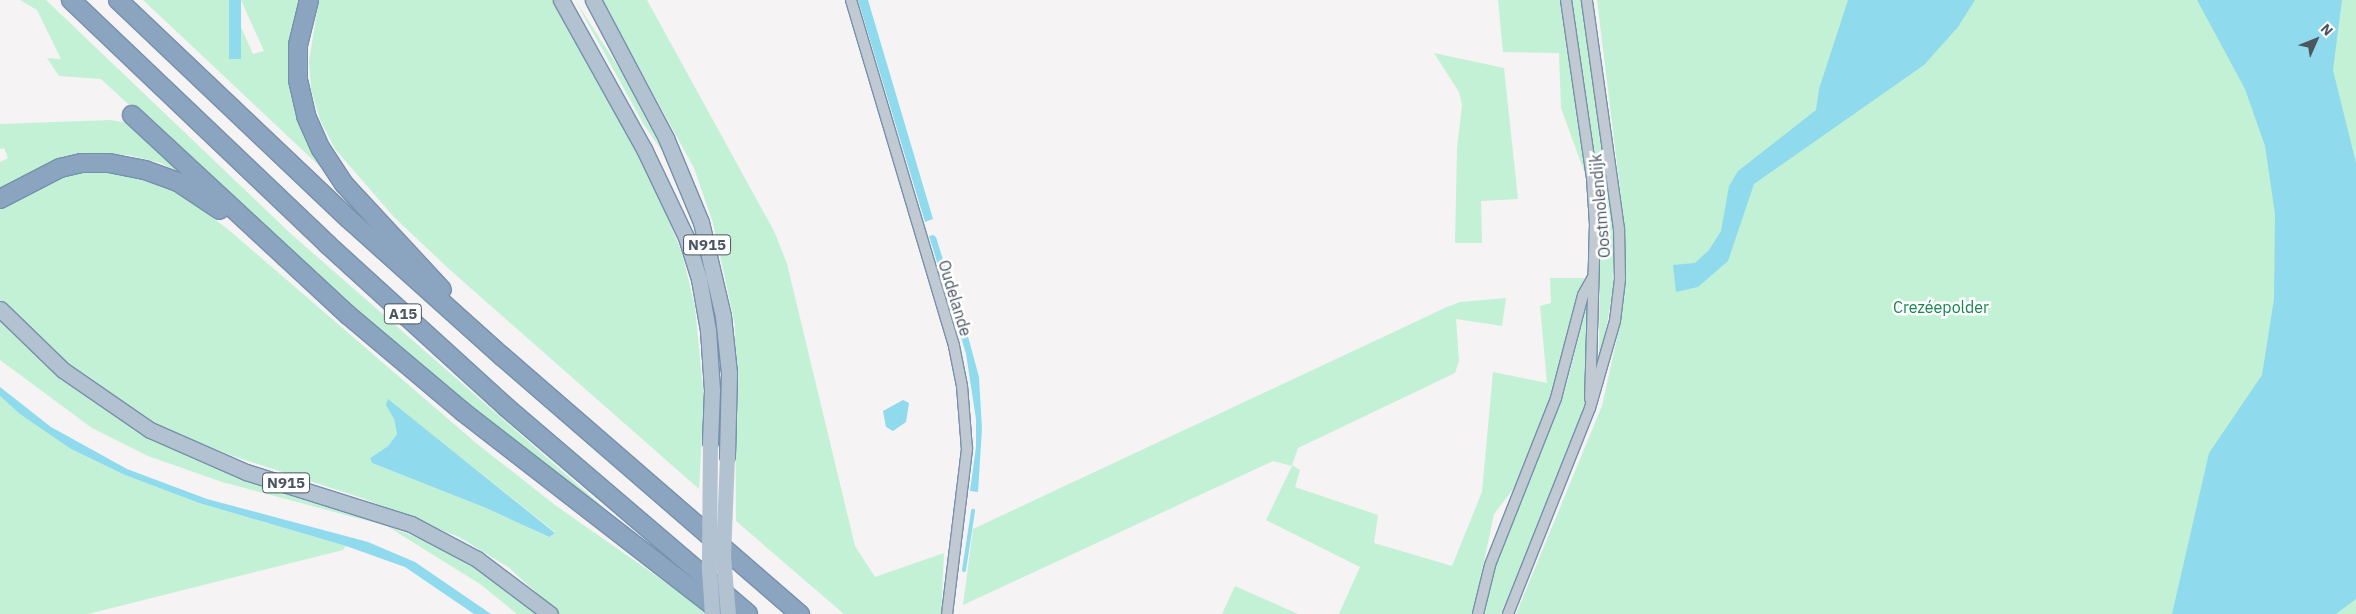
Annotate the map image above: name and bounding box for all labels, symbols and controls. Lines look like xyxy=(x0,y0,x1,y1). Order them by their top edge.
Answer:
north arrow xyxy=(2291,15,2341,65)
text: N xyxy=(2317,20,2337,39)
street label: Oostmolendijk xyxy=(1586,153,1614,259)
road number: N915 xyxy=(682,232,732,258)
street label: Oudelande xyxy=(934,258,976,338)
park label: Crezéepolder xyxy=(1893,297,1989,317)
road number: A15 xyxy=(383,302,423,326)
road number: N915 xyxy=(261,470,311,496)

